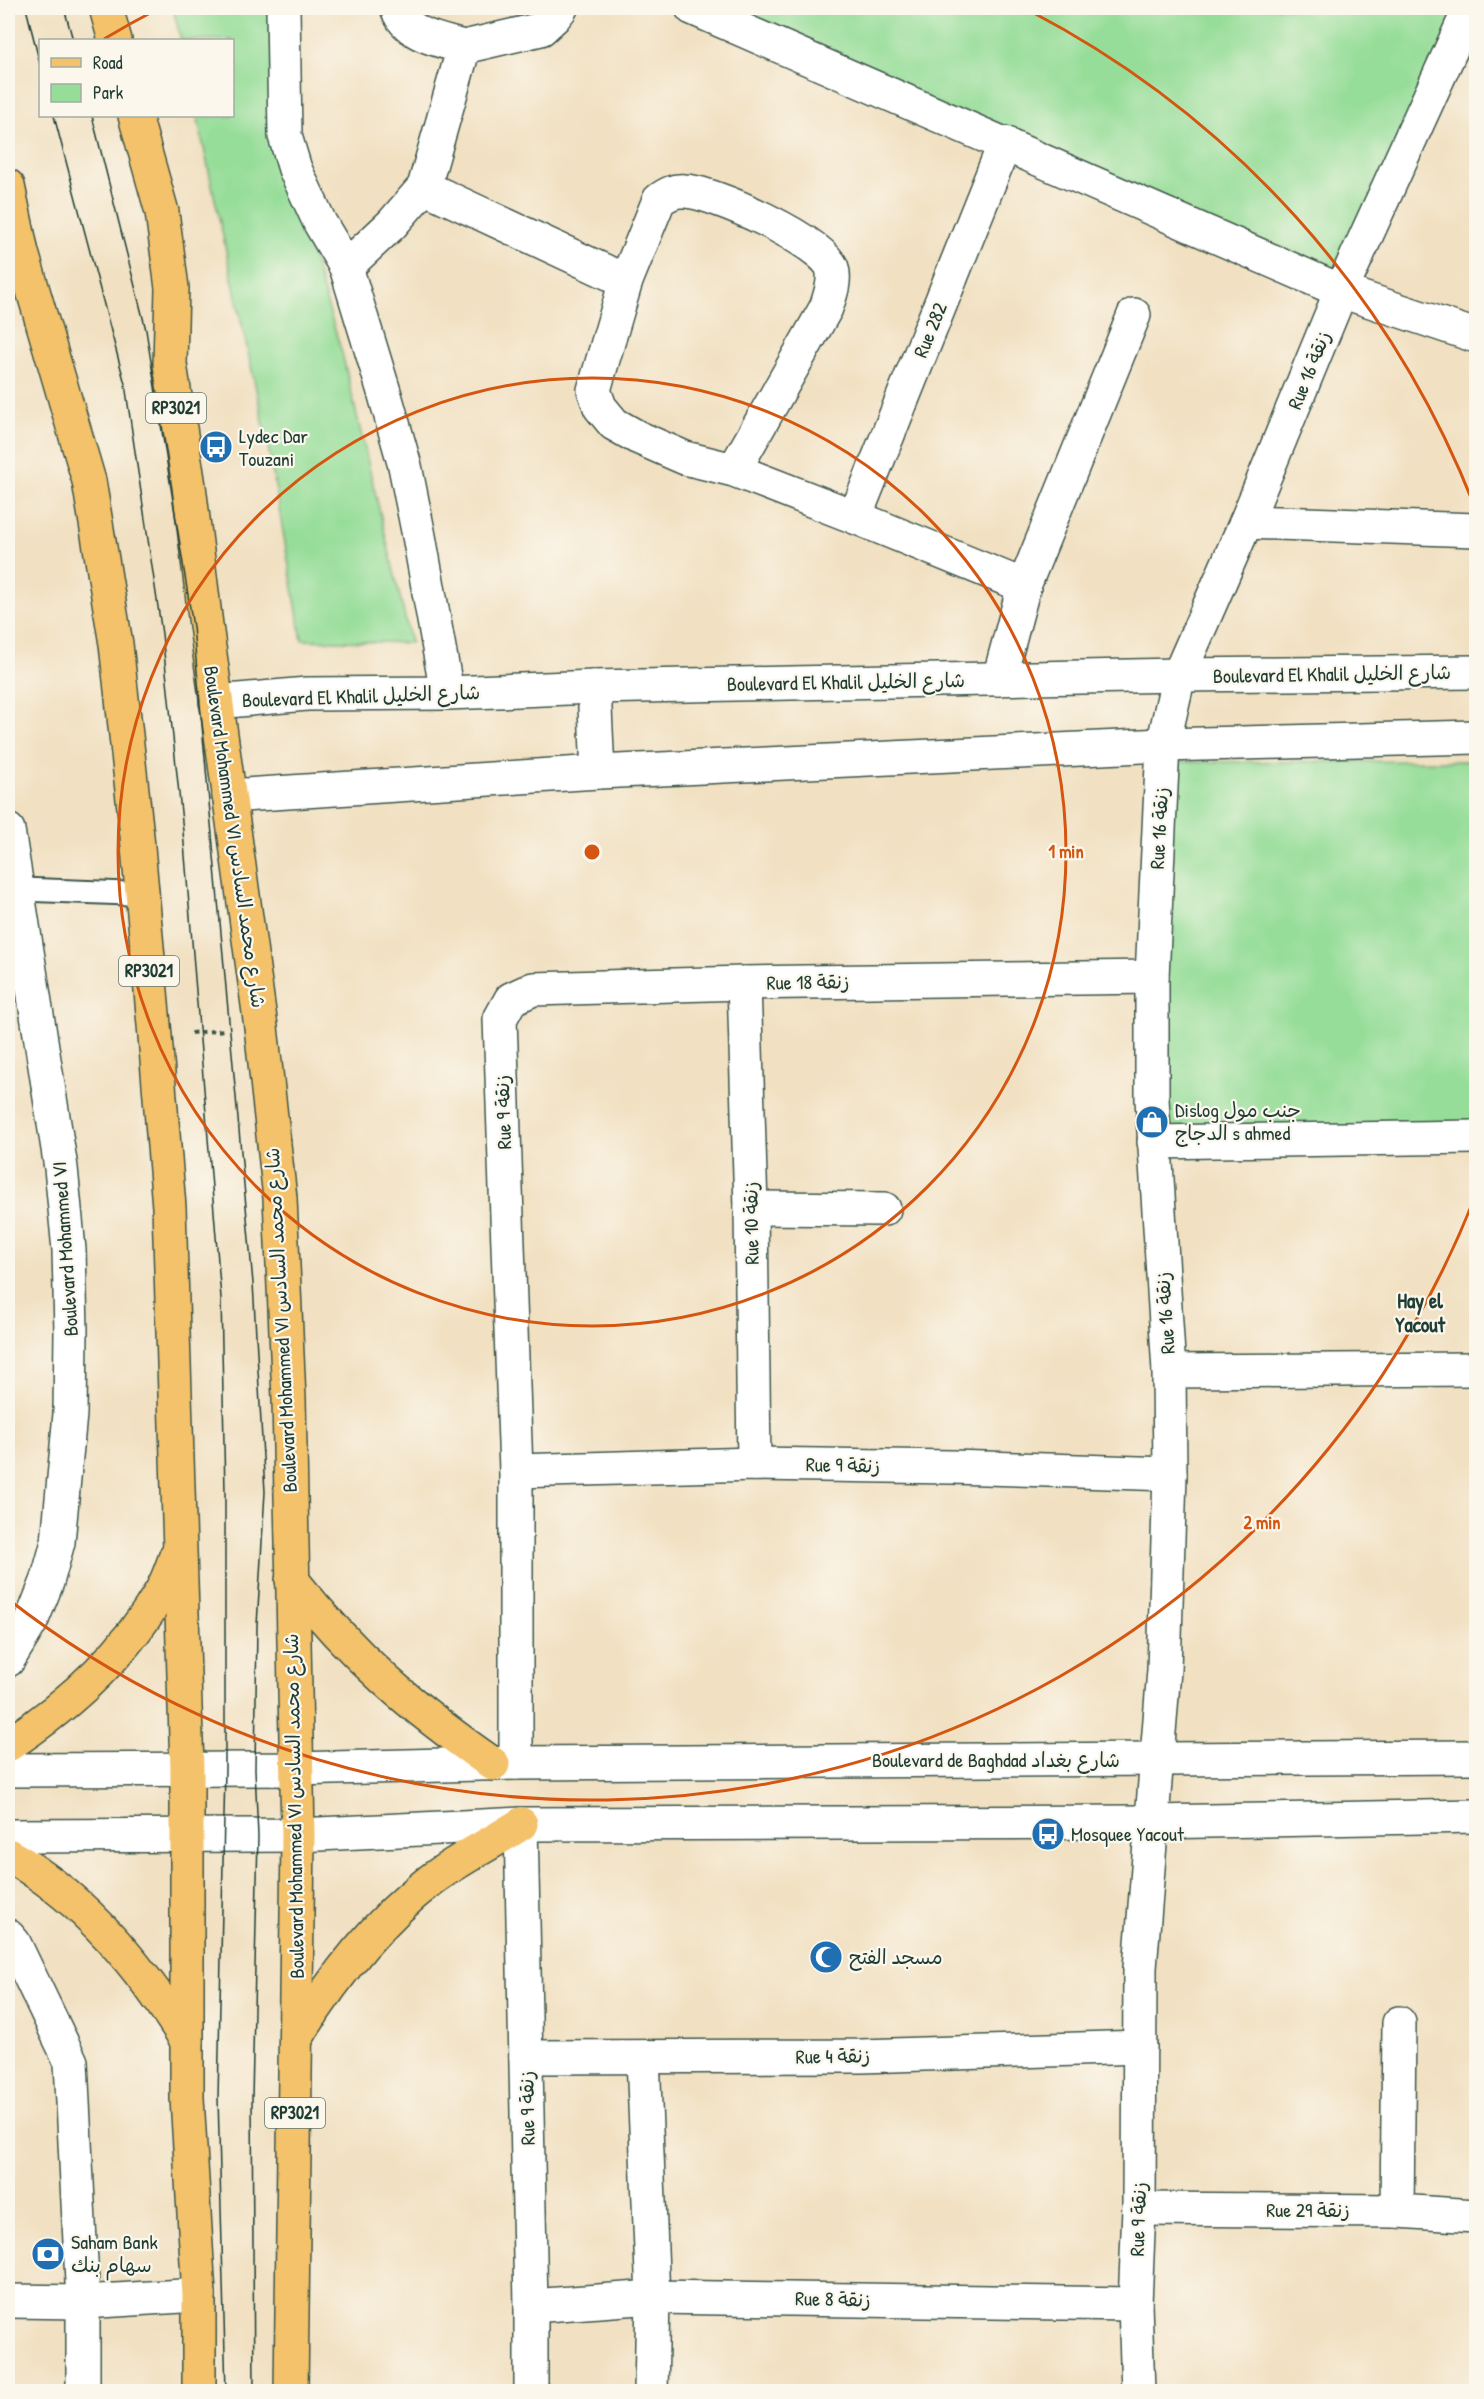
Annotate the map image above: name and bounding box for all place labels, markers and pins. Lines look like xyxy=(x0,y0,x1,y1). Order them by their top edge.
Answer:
place label: Lydec Dar Touzani xyxy=(239,422,308,472)
bus stop icon: Lydec Dar Touzani xyxy=(198,429,234,465)
centre of rings xyxy=(582,842,602,862)
place label: Dislog جنب مول الدجاج s ahmed xyxy=(1175,1096,1301,1147)
shop icon: Dislog جنب مول الدجاج s ahmed xyxy=(1134,1104,1170,1140)
bus stop icon: Mosquee Yacout xyxy=(1030,1816,1066,1852)
place label: Mosquee Yacout xyxy=(1071,1820,1185,1847)
mosque icon: مسجد الفتح xyxy=(808,1939,844,1975)
place label: مسجد الفتح xyxy=(849,1943,943,1971)
place label: Saham Bank سهام بنك xyxy=(71,2228,158,2281)
bank icon: Saham Bank سهام بنك xyxy=(30,2236,66,2272)

